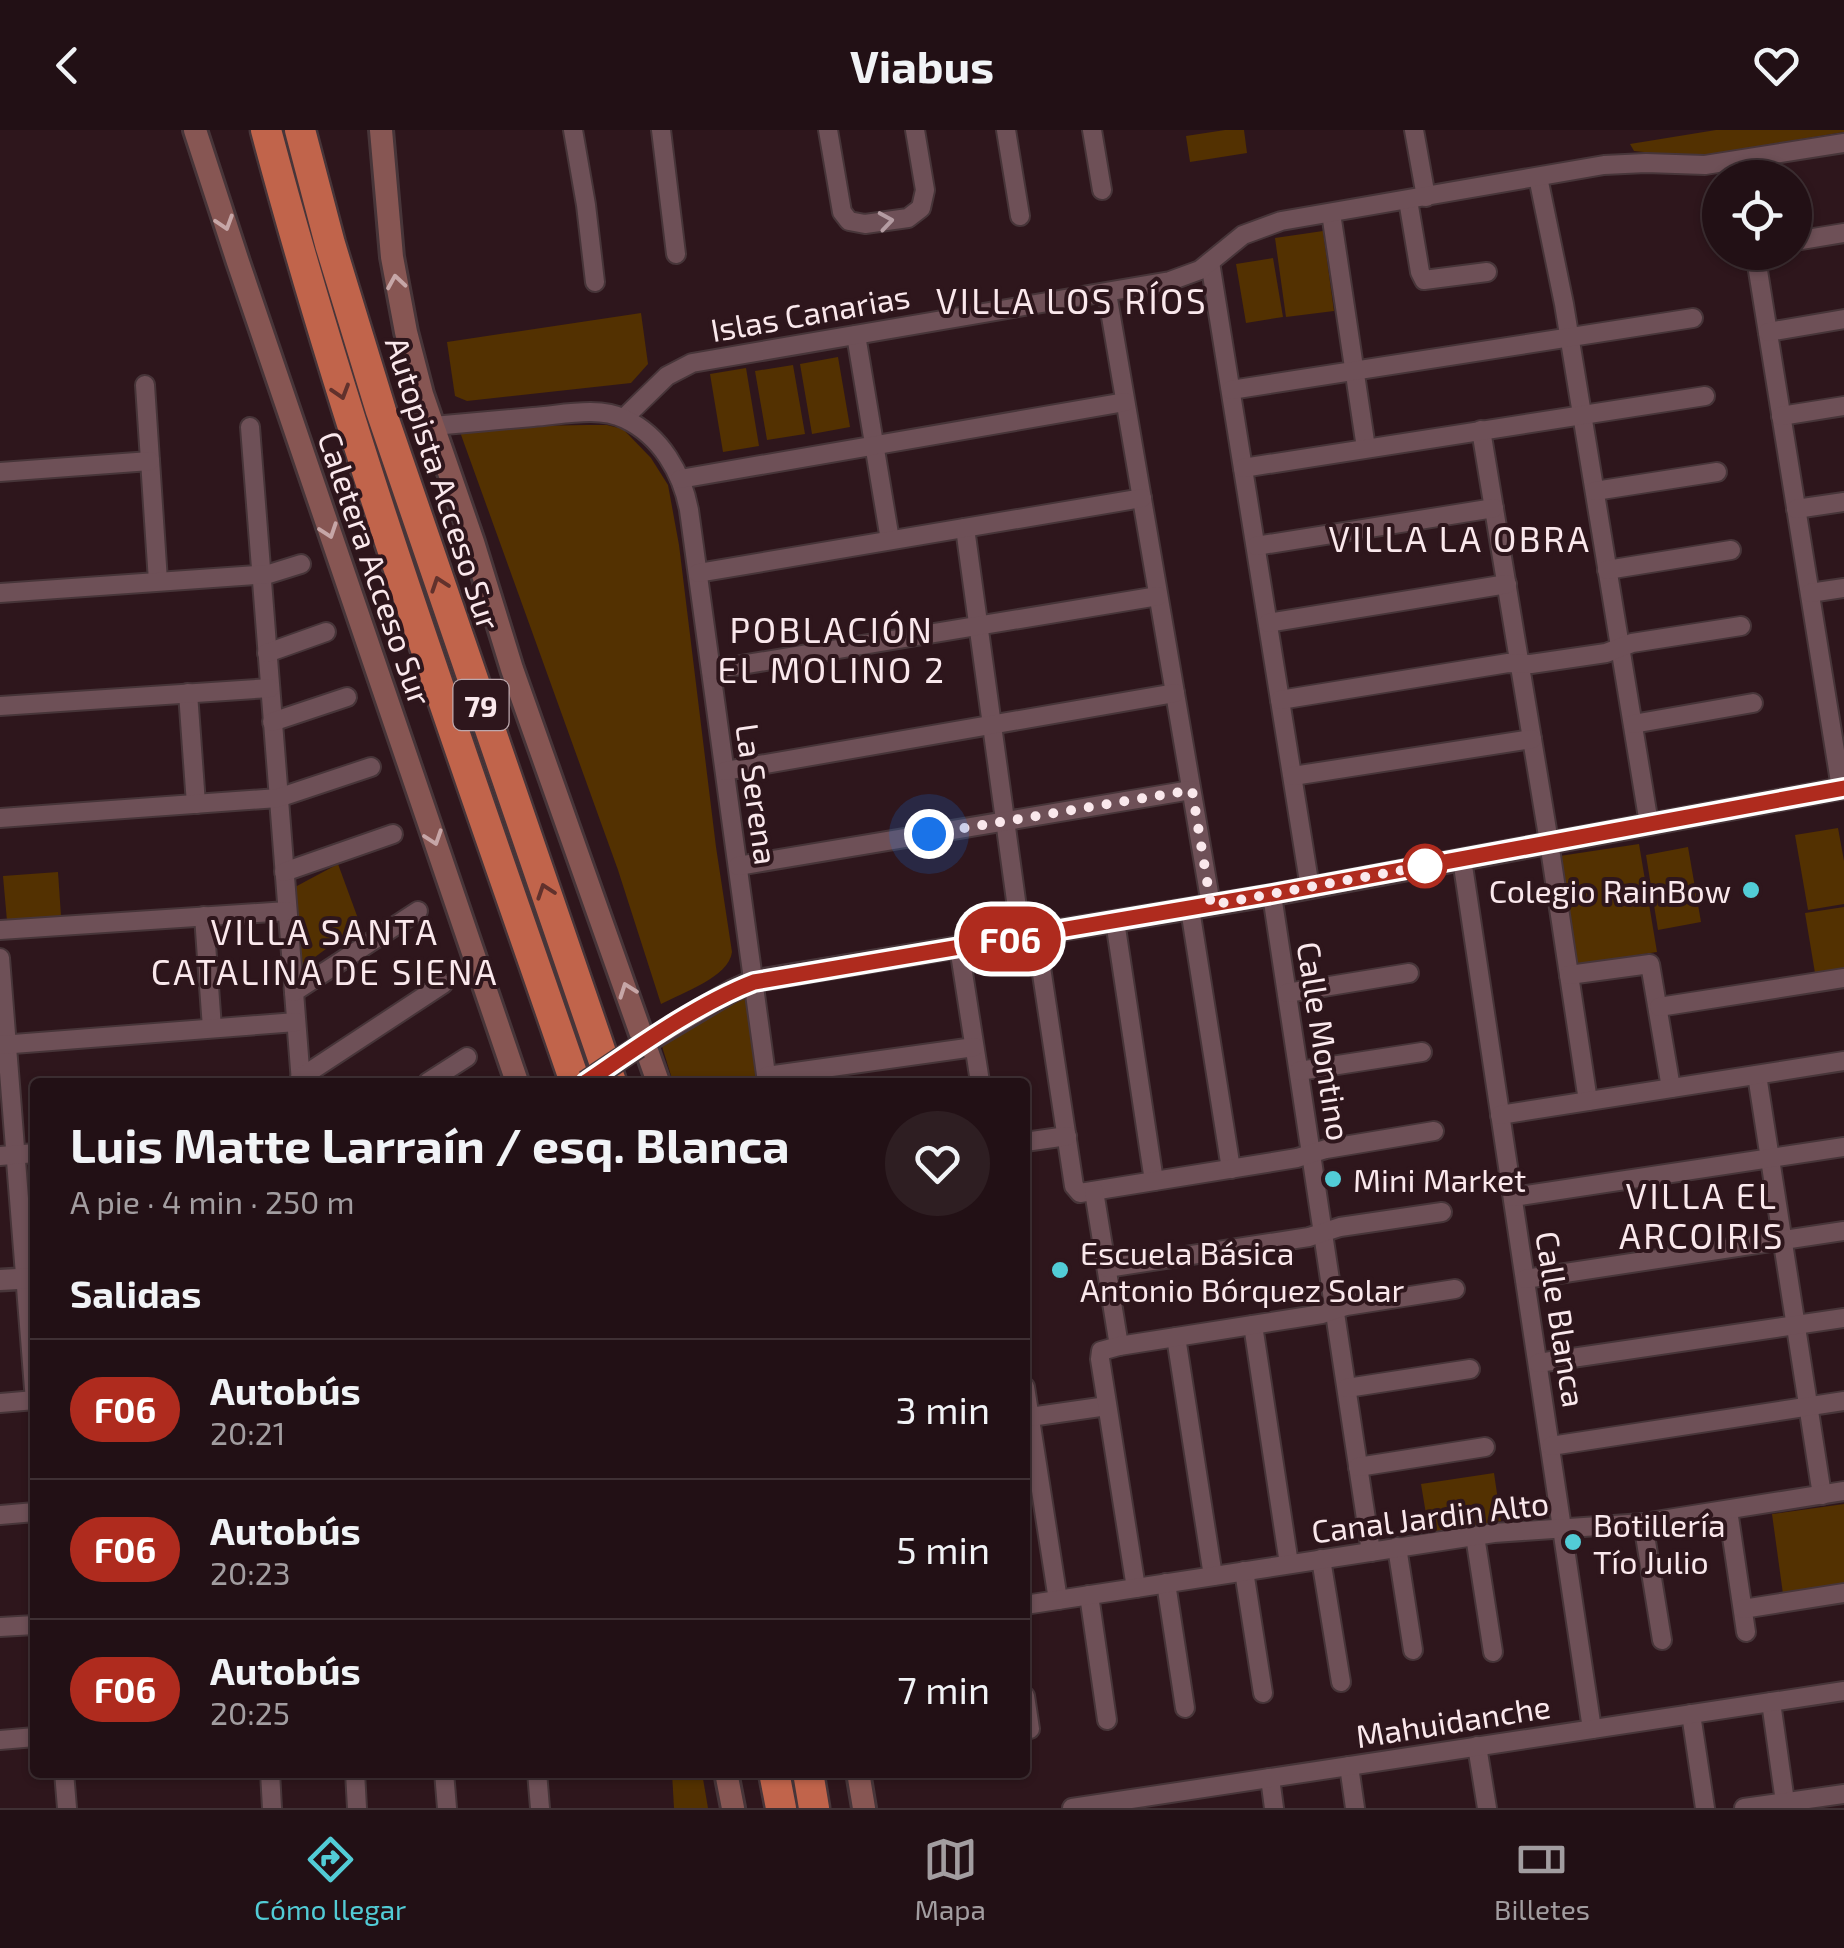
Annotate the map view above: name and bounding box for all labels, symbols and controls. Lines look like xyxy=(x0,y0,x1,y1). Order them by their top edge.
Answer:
icon: back xyxy=(40,38,95,93)
text: Viabus xyxy=(850,38,994,92)
icon: heart xyxy=(1749,38,1804,93)
map controls xyxy=(1702,160,1812,270)
button: locate xyxy=(1702,160,1812,270)
one-way arrow xyxy=(877,212,894,233)
one-way arrow xyxy=(213,213,233,230)
one-way arrow xyxy=(386,274,407,291)
street label: Islas Canarias xyxy=(707,276,913,348)
district label: VILLA LOS RÍOS xyxy=(936,279,1208,321)
street label: Autopista Acceso Sur xyxy=(379,332,509,634)
one-way arrow xyxy=(329,383,350,400)
street label: Caletera Acceso Sur xyxy=(311,426,441,710)
district label: VILLA LA OBRA xyxy=(1329,517,1591,559)
one-way arrow xyxy=(318,521,338,538)
one-way arrow xyxy=(431,576,451,593)
district label: POBLACIÓN EL MOLINO 2 xyxy=(718,608,946,690)
road number: 79 xyxy=(454,680,508,730)
street label: La Serena xyxy=(729,721,787,867)
your location xyxy=(904,809,954,859)
one-way arrow xyxy=(422,829,443,846)
unlabelled marker xyxy=(1404,845,1446,887)
place label: Colegio RainBow xyxy=(1489,871,1731,909)
marker: Colegio RainBow xyxy=(1740,879,1762,901)
one-way arrow xyxy=(536,883,556,900)
line badge: F06 xyxy=(952,906,1068,972)
district label: VILLA SANTA CATALINA DE SIENA xyxy=(151,910,499,992)
text: F06 xyxy=(979,918,1041,960)
street label: Calle Montino xyxy=(1291,939,1359,1143)
one-way arrow xyxy=(618,983,638,1000)
button: heart xyxy=(885,1111,990,1216)
text: Luis Matte Larraín / esq. Blanca xyxy=(70,1115,790,1173)
place label: Mini Market xyxy=(1353,1160,1526,1198)
marker: Mini Market xyxy=(1322,1168,1344,1190)
district label: VILLA EL ARCOIRIS xyxy=(1619,1174,1785,1256)
text: A pie · 4 min · 250 m xyxy=(70,1182,355,1220)
street label: Calle Blanca xyxy=(1529,1228,1595,1410)
place label: Escuela Básica Antonio Bórquez Solar xyxy=(1080,1233,1405,1308)
marker: Escuela Básica Antonio Bórquez Solar xyxy=(1049,1259,1071,1281)
text: Salidas xyxy=(70,1270,201,1316)
text: Autobús xyxy=(210,1367,361,1413)
text: 3 min xyxy=(896,1386,990,1432)
text: F06 xyxy=(94,1388,156,1430)
text: 20:21 xyxy=(210,1413,286,1451)
street label: Canal Jardin Alto xyxy=(1309,1483,1551,1549)
place label: Botillería Tío Julio xyxy=(1593,1505,1726,1580)
text: Autobús xyxy=(210,1507,361,1553)
text: 5 min xyxy=(896,1526,990,1572)
text: F06 xyxy=(94,1528,156,1570)
marker: Botillería Tío Julio xyxy=(1562,1531,1584,1553)
text: 20:23 xyxy=(210,1553,291,1591)
text: Autobús xyxy=(210,1647,361,1693)
text: 7 min xyxy=(897,1666,990,1712)
text: F06 xyxy=(94,1668,156,1710)
street label: Mahuidanche xyxy=(1353,1686,1553,1754)
text: 20:25 xyxy=(210,1693,290,1731)
tab: Cómo llegar xyxy=(254,1832,406,1926)
tab: Mapa xyxy=(914,1832,986,1926)
tab: Billetes xyxy=(1494,1832,1590,1926)

